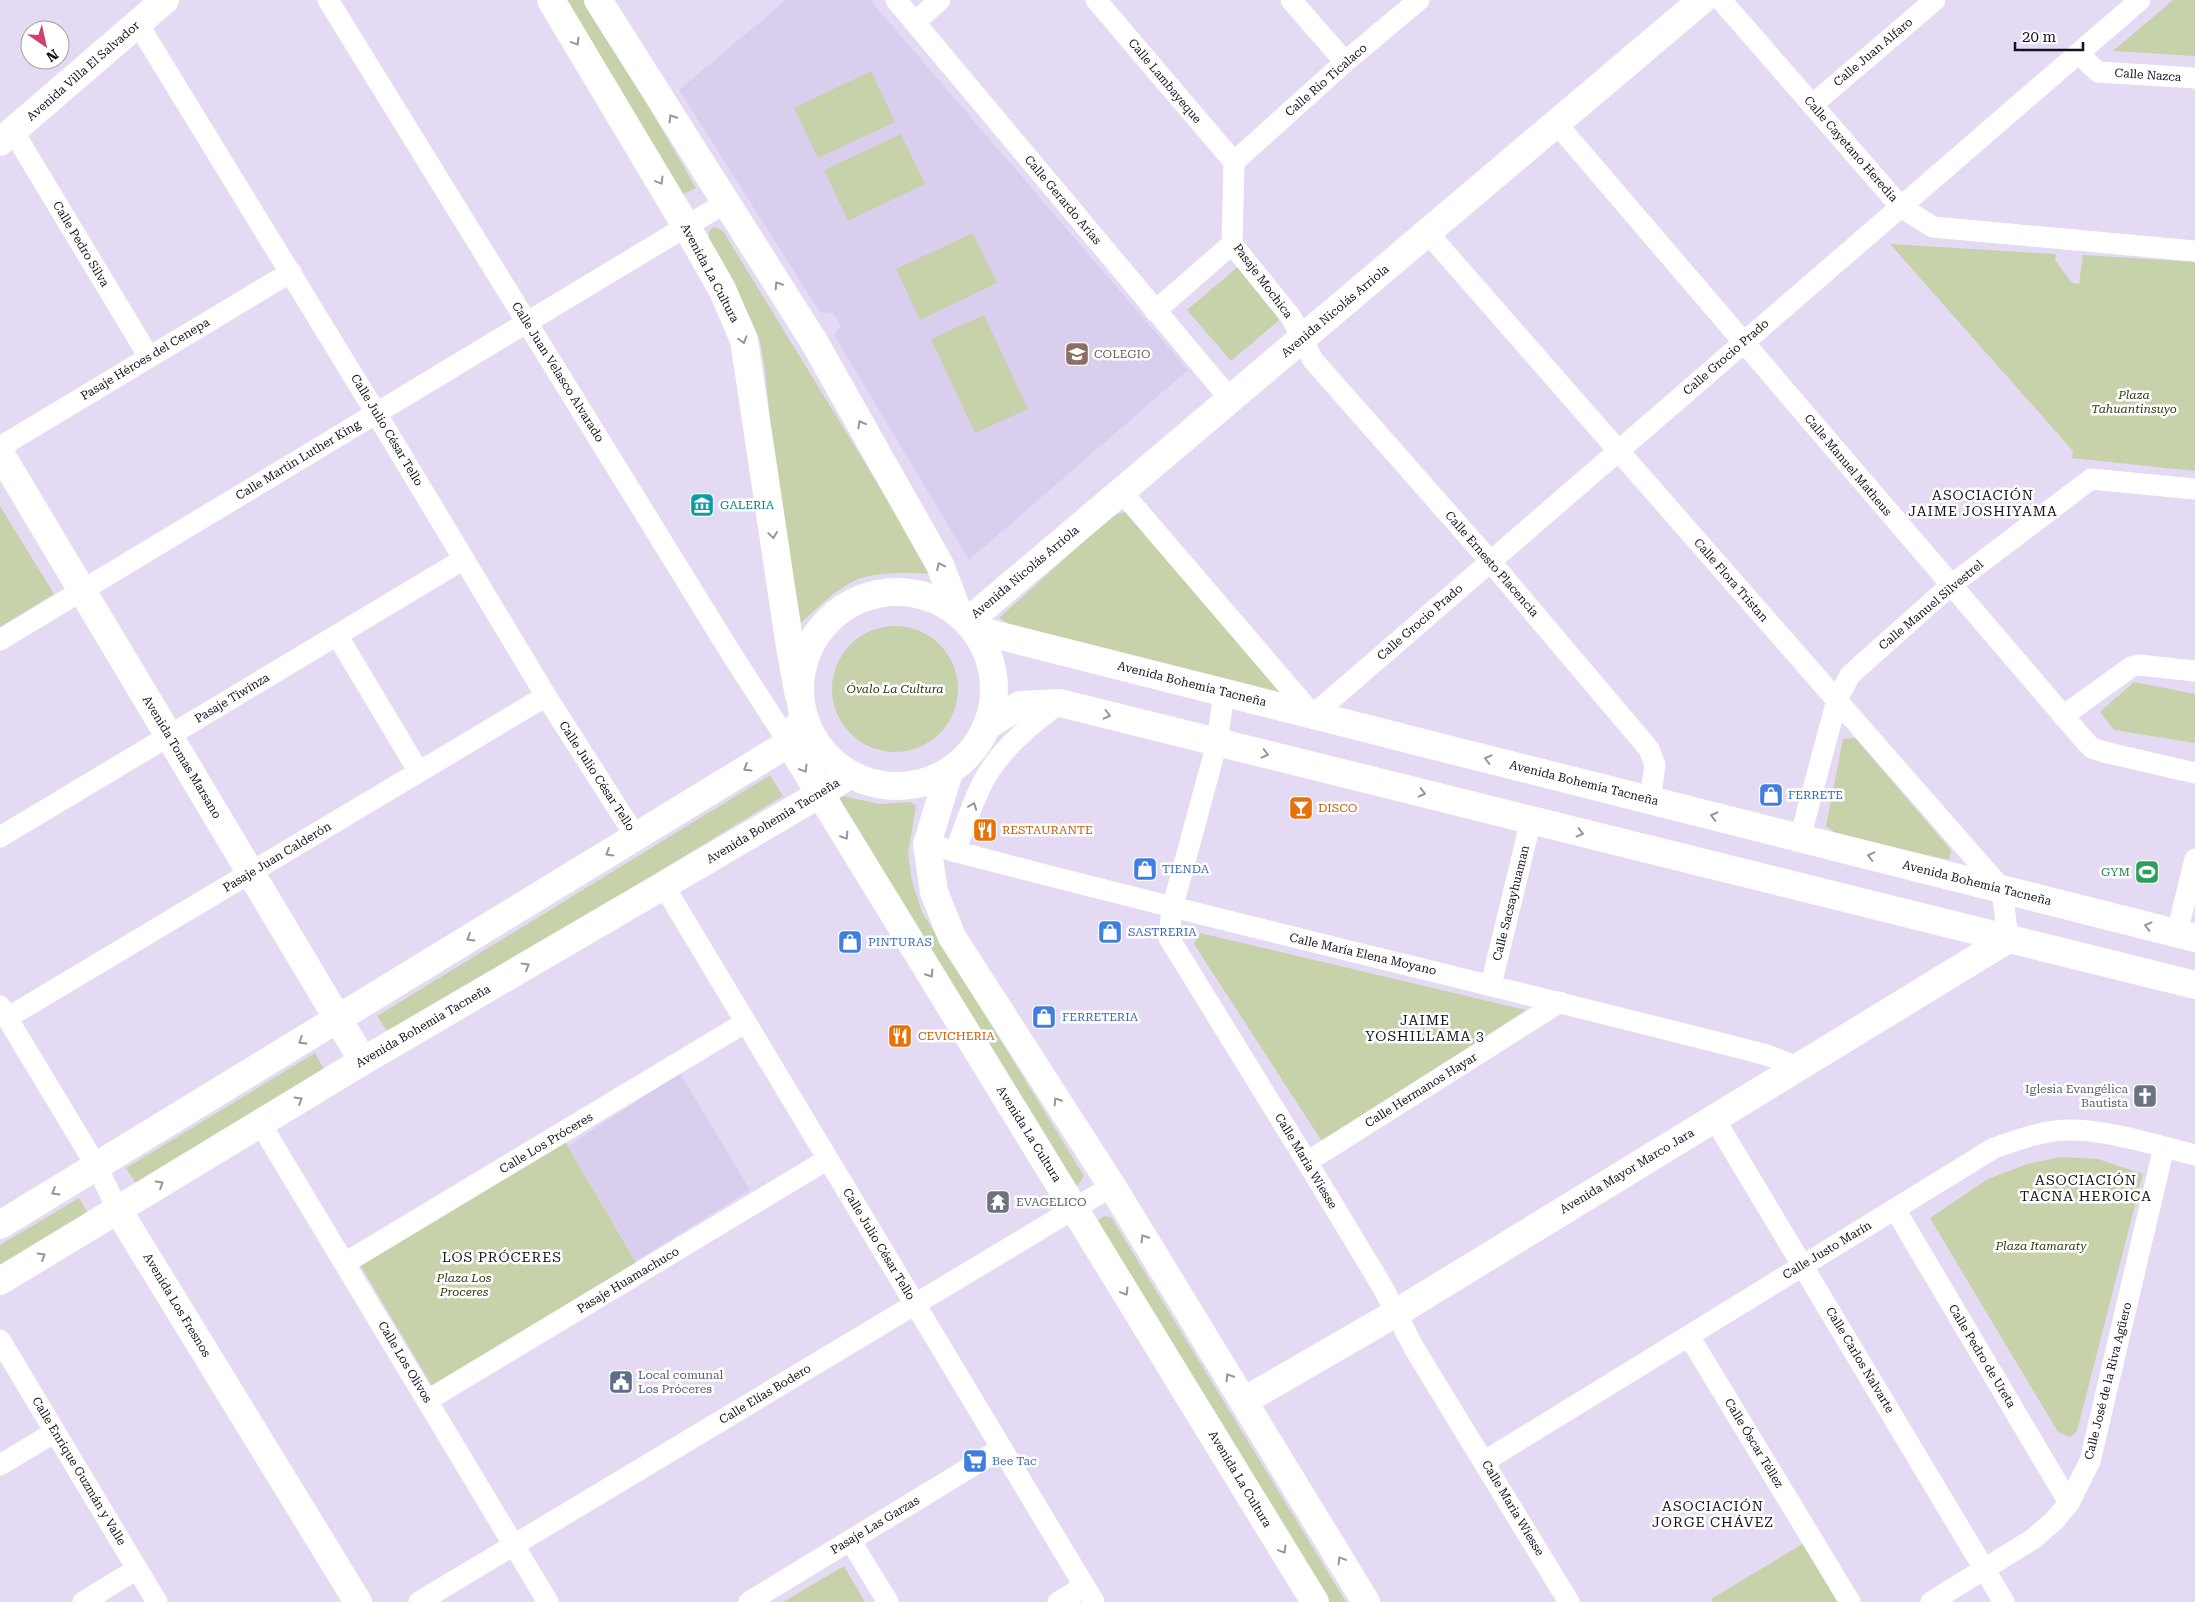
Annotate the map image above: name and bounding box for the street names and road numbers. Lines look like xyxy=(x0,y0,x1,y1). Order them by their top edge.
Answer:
street label: Calle Juan Alfaro xyxy=(1831,15,1915,89)
street label: Avenida Villa El Salvador xyxy=(24,18,142,124)
street label: Calle Lambayeque xyxy=(1126,36,1205,126)
street label: Calle Rio Ticalaco xyxy=(1282,41,1370,119)
street label: Calle Nazca xyxy=(2114,66,2182,84)
street label: Calle Cayetano Heredia xyxy=(1801,93,1901,205)
street label: Calle Gerardo Arias xyxy=(1022,153,1105,248)
street label: Calle Pedro Silva xyxy=(50,199,112,290)
street label: Avenida La Cultura xyxy=(678,221,742,325)
street label: Pasaje Mochica xyxy=(1230,241,1296,321)
street label: Avenida Nicolás Arriola xyxy=(1278,262,1392,360)
street label: Calle Juan Velasco Alvarado xyxy=(509,299,607,445)
street label: Pasaje Héroes del Cenepa xyxy=(78,315,212,403)
street label: Calle Grocio Prado xyxy=(1680,316,1772,398)
street label: Calle Julio César Tello xyxy=(348,372,426,488)
street label: Calle Manuel Matheus xyxy=(1801,411,1895,519)
street label: Calle Martin Luther King xyxy=(233,417,363,503)
street label: Calle Ernesto Placencia xyxy=(1442,508,1542,620)
street label: Avenida Nicolás Arriola xyxy=(968,523,1082,621)
street label: Calle Flora Tristan xyxy=(1691,535,1771,625)
street label: Calle Manuel Silvestrel xyxy=(1876,557,1986,653)
street label: Calle Grocio Prado xyxy=(1374,581,1466,663)
street label: Avenida Bohemia Tacneña xyxy=(1116,659,1268,709)
street label: Pasaje Tiwinza xyxy=(192,670,272,726)
street label: Avenida Tomas Marsano xyxy=(140,693,224,821)
street label: Calle Julio César Tello xyxy=(556,718,638,834)
street label: Avenida Bohemia Tacneña xyxy=(1508,758,1660,808)
street label: Avenida Bohemia Tacneña xyxy=(704,775,843,866)
street label: Pasaje Juan Calderón xyxy=(220,819,334,895)
street label: Calle Sacsayhuaman xyxy=(1490,844,1532,962)
street label: Avenida Bohemia Tacneña xyxy=(1901,858,2053,908)
street label: Calle María Elena Moyano xyxy=(1288,930,1438,978)
street label: Avenida Bohemia Tacneña xyxy=(353,981,493,1070)
street label: Calle Hermanos Hayar xyxy=(1362,1050,1480,1130)
street label: Avenida La Cultura xyxy=(994,1083,1064,1185)
street label: Calle Los Próceres xyxy=(497,1110,595,1176)
street label: Calle Maria Wiesse xyxy=(1272,1111,1340,1212)
street label: Avenida Mayor Marco Jara xyxy=(1557,1125,1697,1217)
street label: Calle Julio César Tello xyxy=(840,1186,918,1302)
street label: Calle Justo Marín xyxy=(1780,1218,1874,1282)
street label: Pasaje Huamachuco xyxy=(575,1244,681,1316)
street label: Avenida Los Fresnos xyxy=(140,1251,214,1360)
street label: Calle José de la Riva Agüero xyxy=(2082,1301,2134,1461)
street label: Calle Pedro de Ureta xyxy=(1946,1302,2019,1411)
street label: Calle Carlos Nalvarte xyxy=(1823,1305,1897,1416)
street label: Calle Los Olivos xyxy=(375,1319,435,1406)
street label: Calle Elías Bodero xyxy=(717,1361,813,1427)
street label: Calle Enrique Guzmán y Valle xyxy=(29,1394,129,1548)
street label: Calle Óscar Téllez xyxy=(1722,1396,1786,1491)
street label: Avenida La Cultura xyxy=(1206,1428,1275,1530)
street label: Calle Maria Wiesse xyxy=(1479,1458,1547,1559)
street label: Pasaje Las Garzas xyxy=(828,1493,922,1557)

